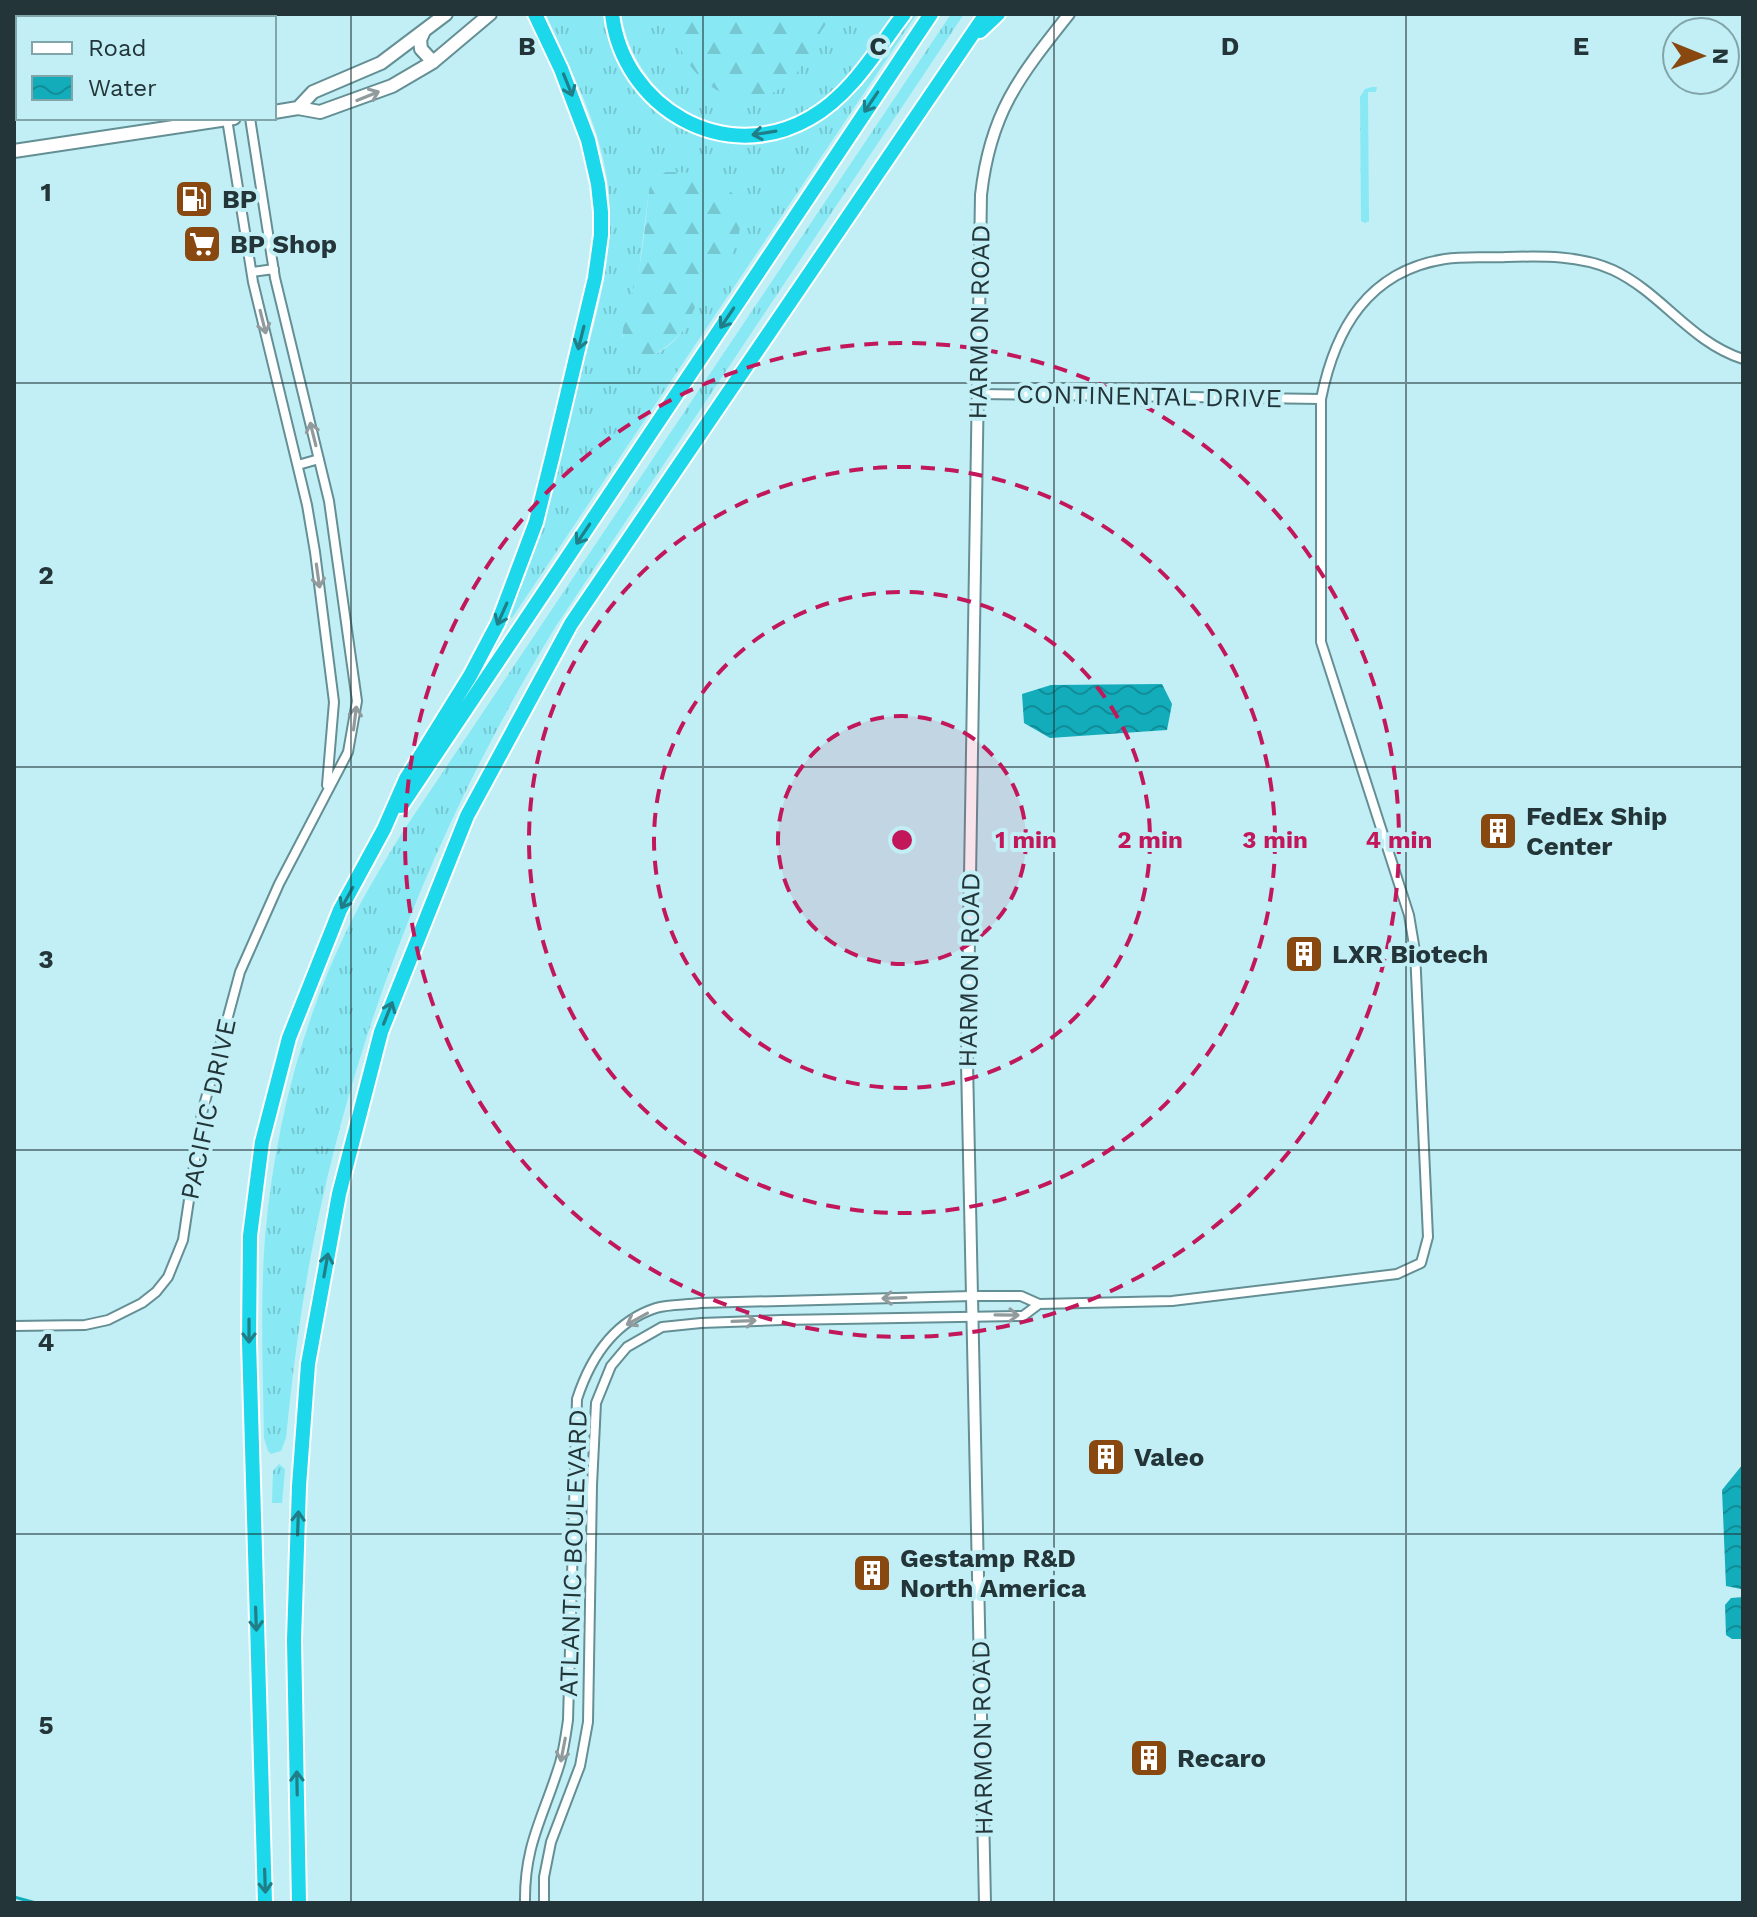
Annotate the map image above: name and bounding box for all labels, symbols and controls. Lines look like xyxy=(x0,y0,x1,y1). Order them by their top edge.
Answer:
legend xyxy=(16,16,276,120)
north arrow xyxy=(1661,16,1741,96)
text: B xyxy=(518,31,536,61)
text: C xyxy=(869,31,887,61)
text: D xyxy=(1221,31,1239,61)
text: E xyxy=(1573,31,1589,61)
text: Road xyxy=(88,34,147,62)
text: N xyxy=(1708,48,1733,65)
one-way arrow xyxy=(562,72,576,97)
text: Water xyxy=(88,74,157,102)
one-way arrow xyxy=(355,88,380,102)
one-way arrow xyxy=(863,90,880,112)
one-way arrow xyxy=(752,126,778,141)
text: 1 xyxy=(40,177,52,207)
fuel station icon: BP xyxy=(173,178,215,220)
place label: BP xyxy=(222,184,257,214)
supermarket icon: BP Shop xyxy=(181,223,223,265)
street label: HARMON ROAD xyxy=(962,224,996,420)
place label: BP Shop xyxy=(230,229,337,259)
one-way arrow xyxy=(718,306,735,328)
one-way arrow xyxy=(256,309,271,334)
one-way arrow xyxy=(572,324,587,350)
street label: CONTINENTAL DRIVE xyxy=(1016,379,1282,413)
one-way arrow xyxy=(305,422,320,447)
one-way arrow xyxy=(574,522,590,545)
text: 2 xyxy=(38,560,54,590)
one-way arrow xyxy=(311,563,326,588)
one-way arrow xyxy=(493,601,508,626)
one-way arrow xyxy=(348,706,363,731)
place label: FedEx Ship Center xyxy=(1526,801,1667,861)
building icon: FedEx Ship Center xyxy=(1477,810,1519,852)
centre of rings xyxy=(888,826,916,854)
text: 1 min xyxy=(995,826,1057,854)
text: 2 min xyxy=(1117,826,1183,854)
text: 3 min xyxy=(1242,826,1308,854)
text: 4 min xyxy=(1366,826,1432,854)
street label: HARMON ROAD xyxy=(952,872,986,1068)
one-way arrow xyxy=(339,885,354,909)
building icon: LXR Biotech xyxy=(1283,933,1325,975)
place label: LXR Biotech xyxy=(1332,939,1488,969)
text: 3 xyxy=(38,944,54,974)
one-way arrow xyxy=(382,1001,396,1026)
street label: PACIFIC DRIVE xyxy=(174,1016,242,1202)
one-way arrow xyxy=(320,1253,335,1278)
one-way arrow xyxy=(881,1290,908,1305)
one-way arrow xyxy=(993,1308,1020,1323)
one-way arrow xyxy=(626,1311,649,1327)
one-way arrow xyxy=(730,1314,757,1329)
one-way arrow xyxy=(241,1317,257,1344)
text: 4 xyxy=(38,1327,55,1357)
street label: ATLANTIC BOULEVARD xyxy=(553,1409,593,1697)
building icon: Valeo xyxy=(1085,1436,1127,1478)
place label: Valeo xyxy=(1134,1442,1204,1472)
one-way arrow xyxy=(290,1510,305,1537)
place label: Gestamp R&D North America xyxy=(900,1543,1086,1603)
building icon: Gestamp R&D North America xyxy=(851,1552,893,1594)
one-way arrow xyxy=(248,1605,263,1632)
street label: HARMON ROAD xyxy=(965,1640,999,1836)
text: 5 xyxy=(38,1710,54,1740)
one-way arrow xyxy=(554,1737,569,1762)
building icon: Recaro xyxy=(1128,1737,1170,1779)
place label: Recaro xyxy=(1177,1743,1266,1773)
one-way arrow xyxy=(289,1770,305,1797)
one-way arrow xyxy=(257,1867,272,1894)

